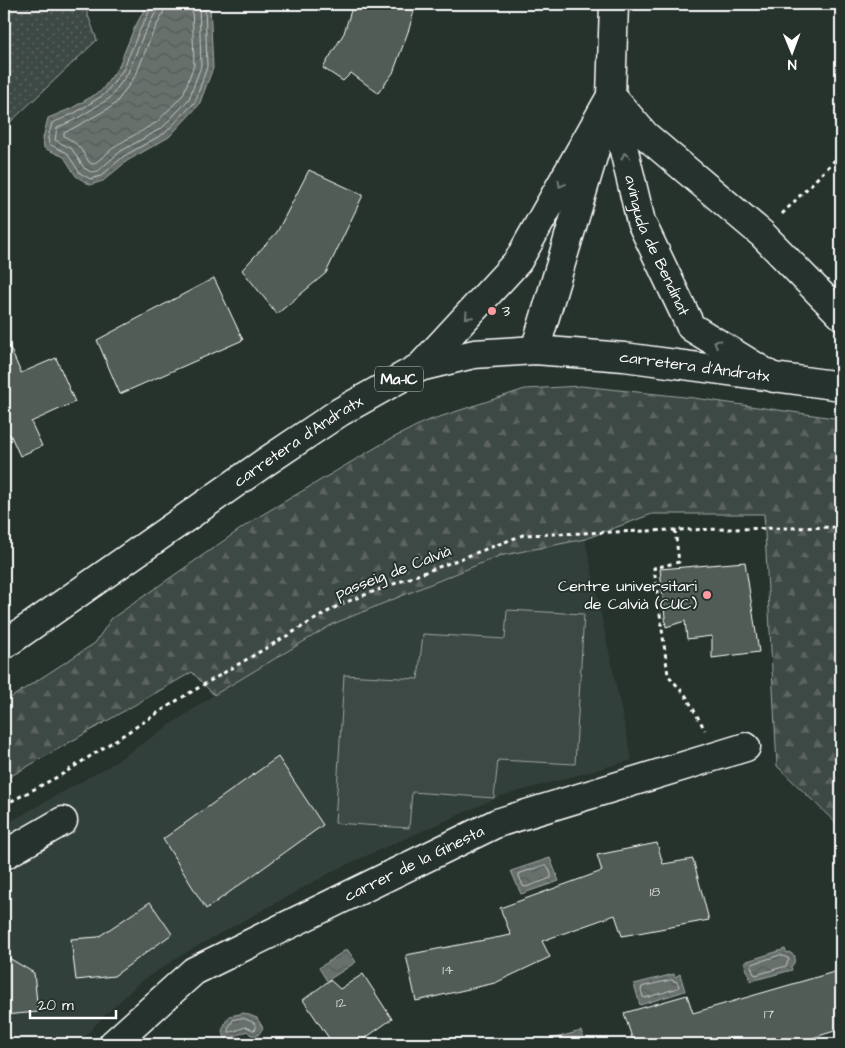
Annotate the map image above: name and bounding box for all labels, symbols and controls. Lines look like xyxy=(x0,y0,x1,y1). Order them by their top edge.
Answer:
north arrow xyxy=(768,28,818,78)
text: N xyxy=(787,54,797,74)
one-way arrow xyxy=(620,151,631,160)
street label: avinguda de Bendinat xyxy=(619,173,695,320)
one-way arrow xyxy=(558,179,568,188)
place label: 3 xyxy=(502,300,510,322)
marker: 3 xyxy=(486,305,498,317)
one-way arrow xyxy=(465,310,474,319)
one-way arrow xyxy=(714,340,723,349)
street label: carretera d'Andratx xyxy=(618,346,772,387)
road number: Ma-1C xyxy=(375,366,423,392)
street label: carretera d'Andratx xyxy=(229,390,367,492)
street label: passeig de Calvià xyxy=(332,540,455,605)
place label: Centre universitari de Calvià (CUC) xyxy=(558,575,698,615)
marker: Centre universitari de Calvià (CUC) xyxy=(701,589,713,601)
street label: carrer de la Ginesta xyxy=(341,820,488,907)
house number: 18 xyxy=(650,882,660,902)
house number: 14 xyxy=(442,960,454,980)
scale bar xyxy=(30,988,116,1020)
house number: 12 xyxy=(336,993,346,1013)
text: 20 m xyxy=(38,995,74,1016)
house number: 17 xyxy=(764,1004,775,1024)

